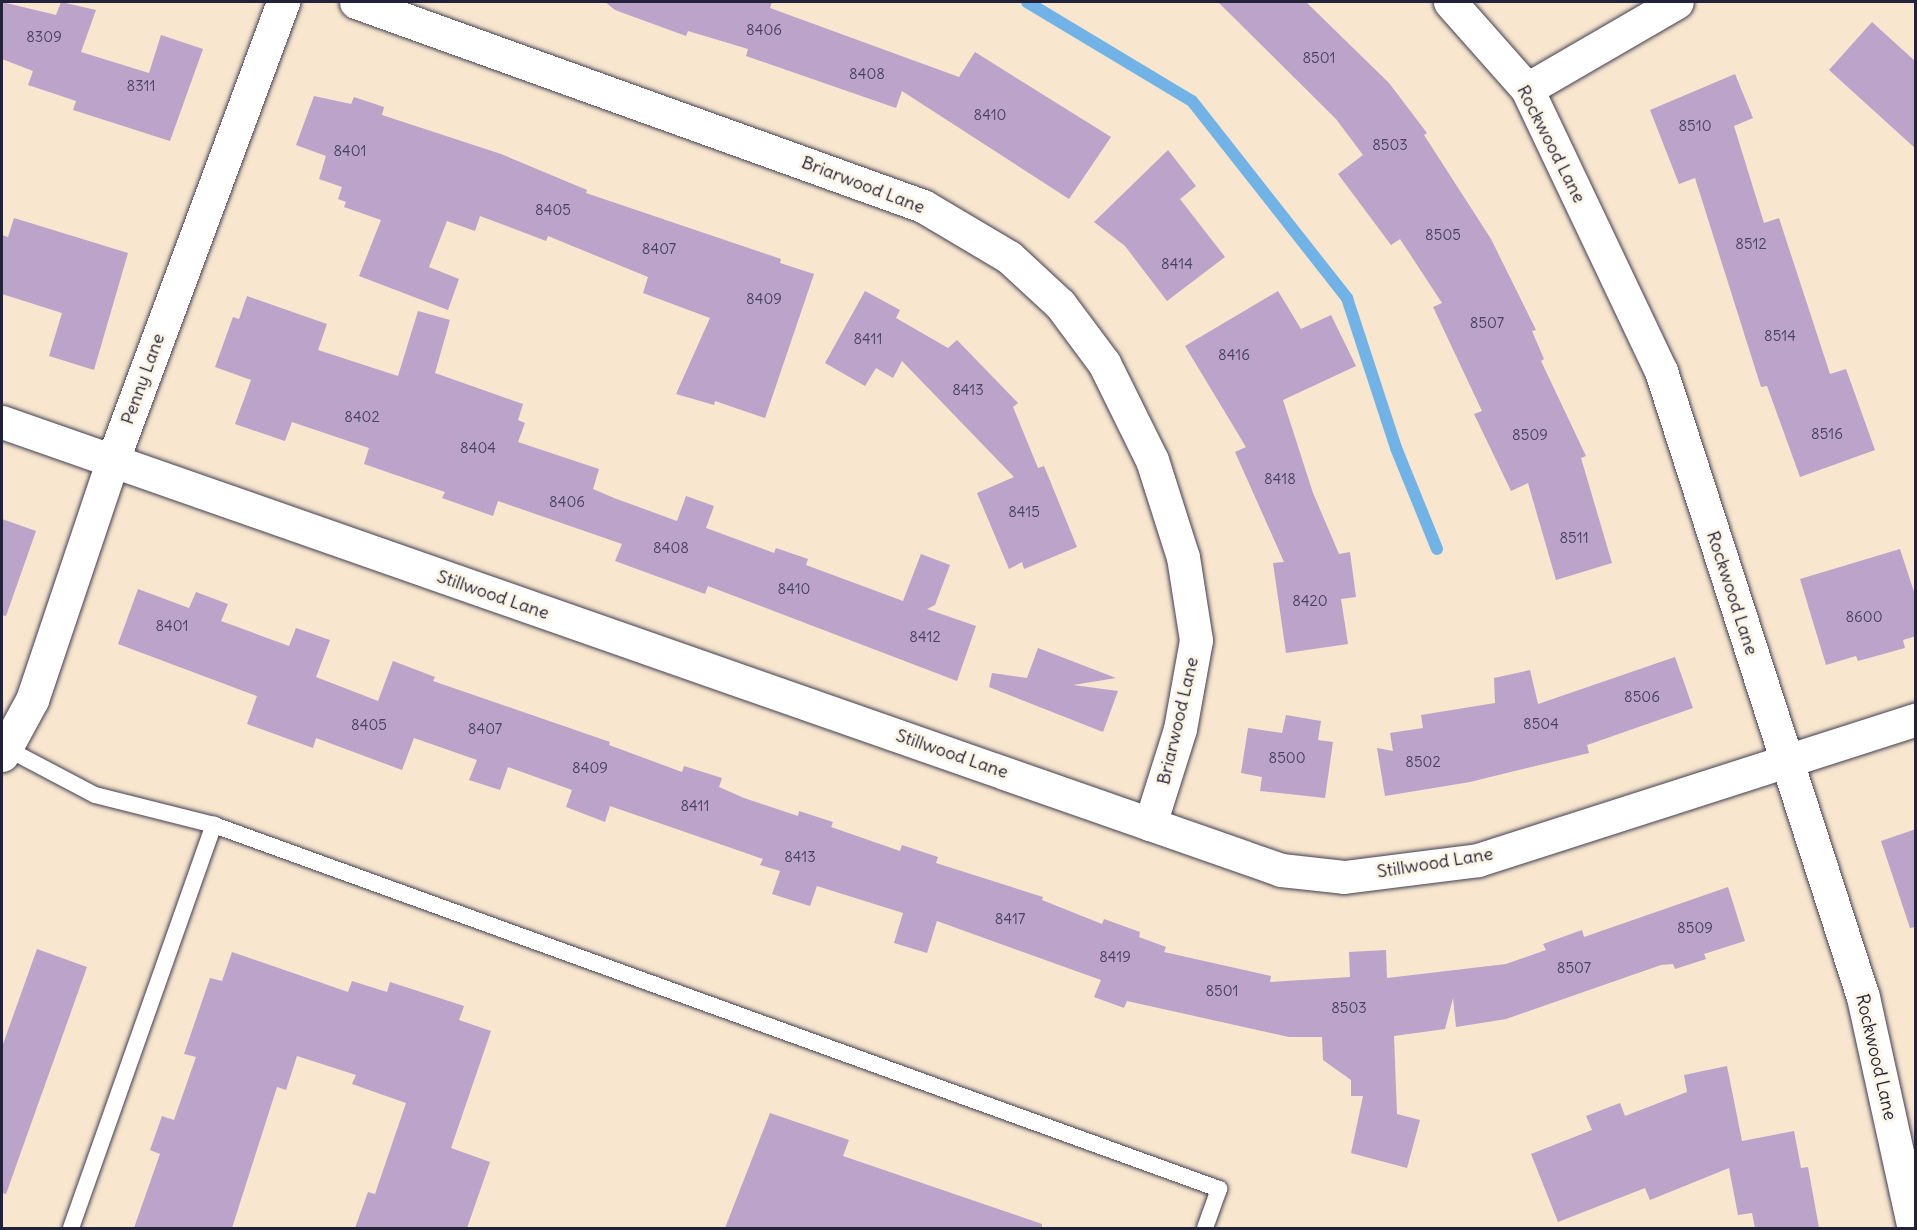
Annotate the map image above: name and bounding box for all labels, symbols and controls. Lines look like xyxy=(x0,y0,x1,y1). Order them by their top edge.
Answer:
house number: 8406 xyxy=(746,21,782,39)
house number: 8309 xyxy=(26,28,62,46)
house number: 8501 xyxy=(1302,49,1336,67)
house number: 8408 xyxy=(849,65,885,83)
house number: 8311 xyxy=(127,77,155,95)
street label: Rockwood Lane xyxy=(1512,82,1590,206)
house number: 8410 xyxy=(974,106,1006,124)
house number: 8510 xyxy=(1678,117,1712,135)
house number: 8503 xyxy=(1372,136,1408,154)
house number: 8401 xyxy=(333,142,367,160)
street label: Briarwood Lane xyxy=(798,152,928,218)
house number: 8405 xyxy=(535,201,571,219)
house number: 8505 xyxy=(1425,226,1461,244)
house number: 8512 xyxy=(1735,235,1767,253)
house number: 8407 xyxy=(642,240,676,258)
house number: 8414 xyxy=(1161,255,1193,273)
house number: 8409 xyxy=(746,290,782,308)
house number: 8507 xyxy=(1470,314,1504,332)
house number: 8514 xyxy=(1764,327,1796,345)
house number: 8411 xyxy=(853,330,883,348)
street label: Penny Lane xyxy=(117,331,169,427)
house number: 8416 xyxy=(1218,346,1250,364)
house number: 8413 xyxy=(952,381,984,399)
house number: 8402 xyxy=(344,408,380,426)
house number: 8516 xyxy=(1811,425,1843,443)
house number: 8509 xyxy=(1512,426,1548,444)
house number: 8404 xyxy=(460,439,496,457)
house number: 8418 xyxy=(1264,470,1296,488)
house number: 8406 xyxy=(549,493,585,511)
house number: 8415 xyxy=(1008,503,1040,521)
street label: Rockwood Lane xyxy=(1702,528,1762,658)
house number: 8511 xyxy=(1559,529,1589,547)
house number: 8408 xyxy=(653,539,689,557)
street label: Stillwood Lane xyxy=(434,566,552,624)
house number: 8410 xyxy=(778,580,810,598)
house number: 8420 xyxy=(1292,592,1328,610)
house number: 8600 xyxy=(1845,608,1883,626)
house number: 8401 xyxy=(155,617,189,635)
house number: 8412 xyxy=(909,628,941,646)
street label: Briarwood Lane xyxy=(1153,655,1203,787)
house number: 8506 xyxy=(1624,688,1660,706)
house number: 8504 xyxy=(1523,715,1559,733)
house number: 8405 xyxy=(351,716,387,734)
house number: 8407 xyxy=(468,720,502,738)
street label: Stillwood Lane xyxy=(893,725,1011,783)
house number: 8500 xyxy=(1268,749,1306,767)
house number: 8502 xyxy=(1405,753,1441,771)
house number: 8409 xyxy=(572,759,608,777)
house number: 8411 xyxy=(680,797,710,815)
street label: Stillwood Lane xyxy=(1375,843,1495,883)
house number: 8413 xyxy=(784,848,816,866)
house number: 8417 xyxy=(995,910,1025,928)
house number: 8509 xyxy=(1677,919,1713,937)
house number: 8419 xyxy=(1099,948,1131,966)
house number: 8507 xyxy=(1557,959,1591,977)
house number: 8501 xyxy=(1205,982,1239,1000)
street label: Rockwood Lane xyxy=(1851,992,1901,1122)
house number: 8503 xyxy=(1331,999,1367,1017)

